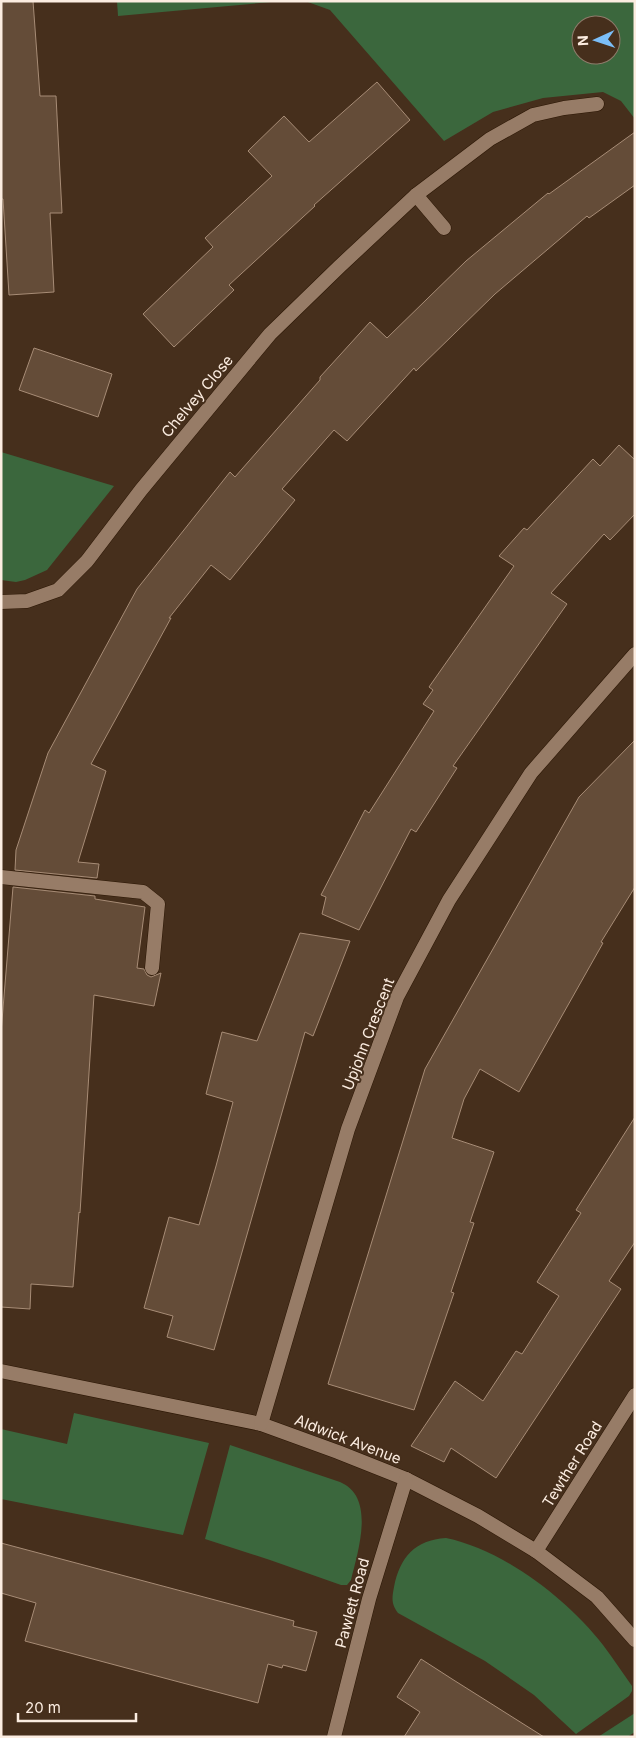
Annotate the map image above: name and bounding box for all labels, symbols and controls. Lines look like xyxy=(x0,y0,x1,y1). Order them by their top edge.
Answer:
north arrow xyxy=(571,15,621,65)
text: N xyxy=(574,35,591,46)
street label: Chelvey Close xyxy=(157,351,237,441)
street label: Upjohn Crescent xyxy=(338,975,398,1093)
street label: Aldwick Avenue xyxy=(292,1410,404,1468)
street label: Tewther Road xyxy=(538,1417,606,1511)
street label: Pawlett Road xyxy=(331,1556,373,1650)
scale bar xyxy=(18,1690,135,1722)
text: 20 m xyxy=(25,1698,61,1717)

